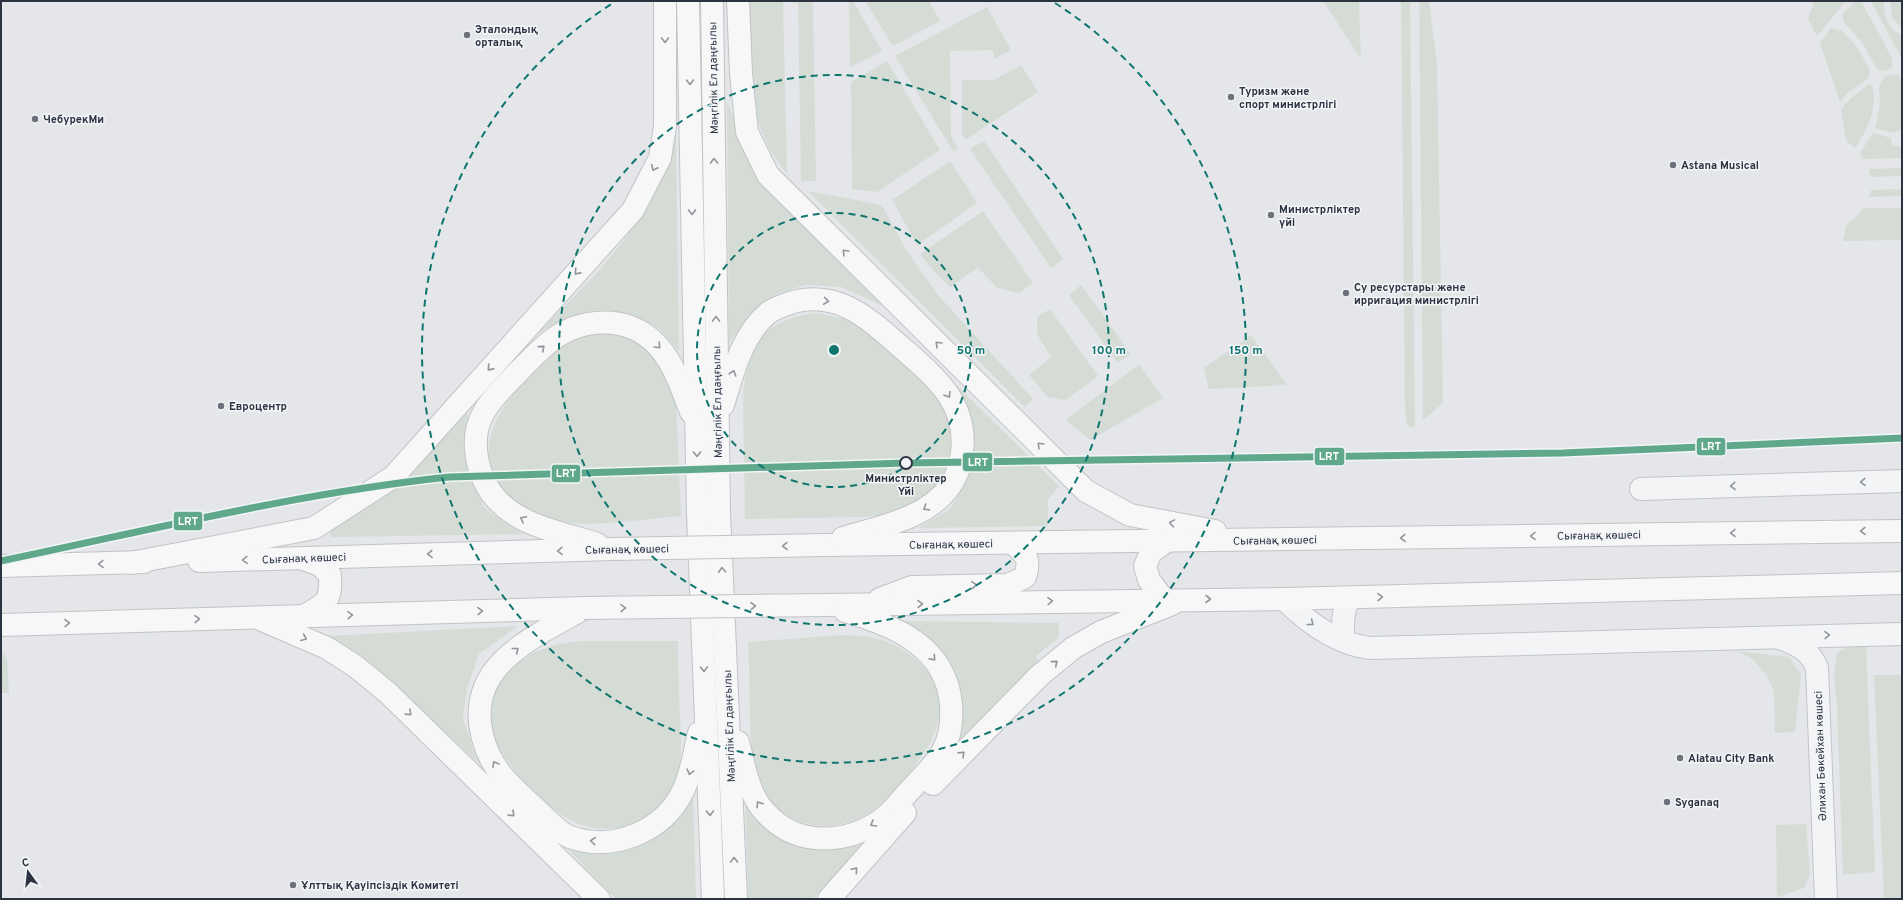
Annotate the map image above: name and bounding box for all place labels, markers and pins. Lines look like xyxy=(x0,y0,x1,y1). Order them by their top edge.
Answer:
place label: Эталондық орталық xyxy=(475,23,539,50)
marker: Эталондық орталық xyxy=(462,30,472,40)
place label: Туризм және спорт министрлігі xyxy=(1239,85,1337,112)
marker: Туризм және спорт министрлігі xyxy=(1226,92,1236,102)
place label: ЧебурекМи xyxy=(43,113,104,127)
marker: ЧебурекМи xyxy=(30,114,40,124)
place label: Astana Musical xyxy=(1681,159,1759,173)
marker: Astana Musical xyxy=(1668,160,1678,170)
place label: Министрліктер үйі xyxy=(1279,203,1360,230)
marker: Министрліктер үйі xyxy=(1266,210,1276,220)
place label: Су ресурстары және ирригация министрлігі xyxy=(1354,281,1479,308)
marker: Су ресурстары және ирригация министрлігі xyxy=(1341,288,1351,298)
centre of rings xyxy=(827,343,841,357)
place label: Евроцентр xyxy=(229,400,287,414)
marker: Евроцентр xyxy=(216,401,226,411)
marker: Министрліктер Үйі xyxy=(899,456,913,470)
place label: Министрліктер Үйі xyxy=(865,472,947,499)
place label: Alatau City Bank xyxy=(1688,752,1774,766)
marker: Alatau City Bank xyxy=(1675,753,1685,763)
place label: Syganaq xyxy=(1675,796,1719,810)
marker: Syganaq xyxy=(1662,797,1672,807)
place label: Ұлттық Қауіпсіздік Комитеті xyxy=(301,879,459,893)
marker: Ұлттық Қауіпсіздік Комитеті xyxy=(288,880,298,890)

